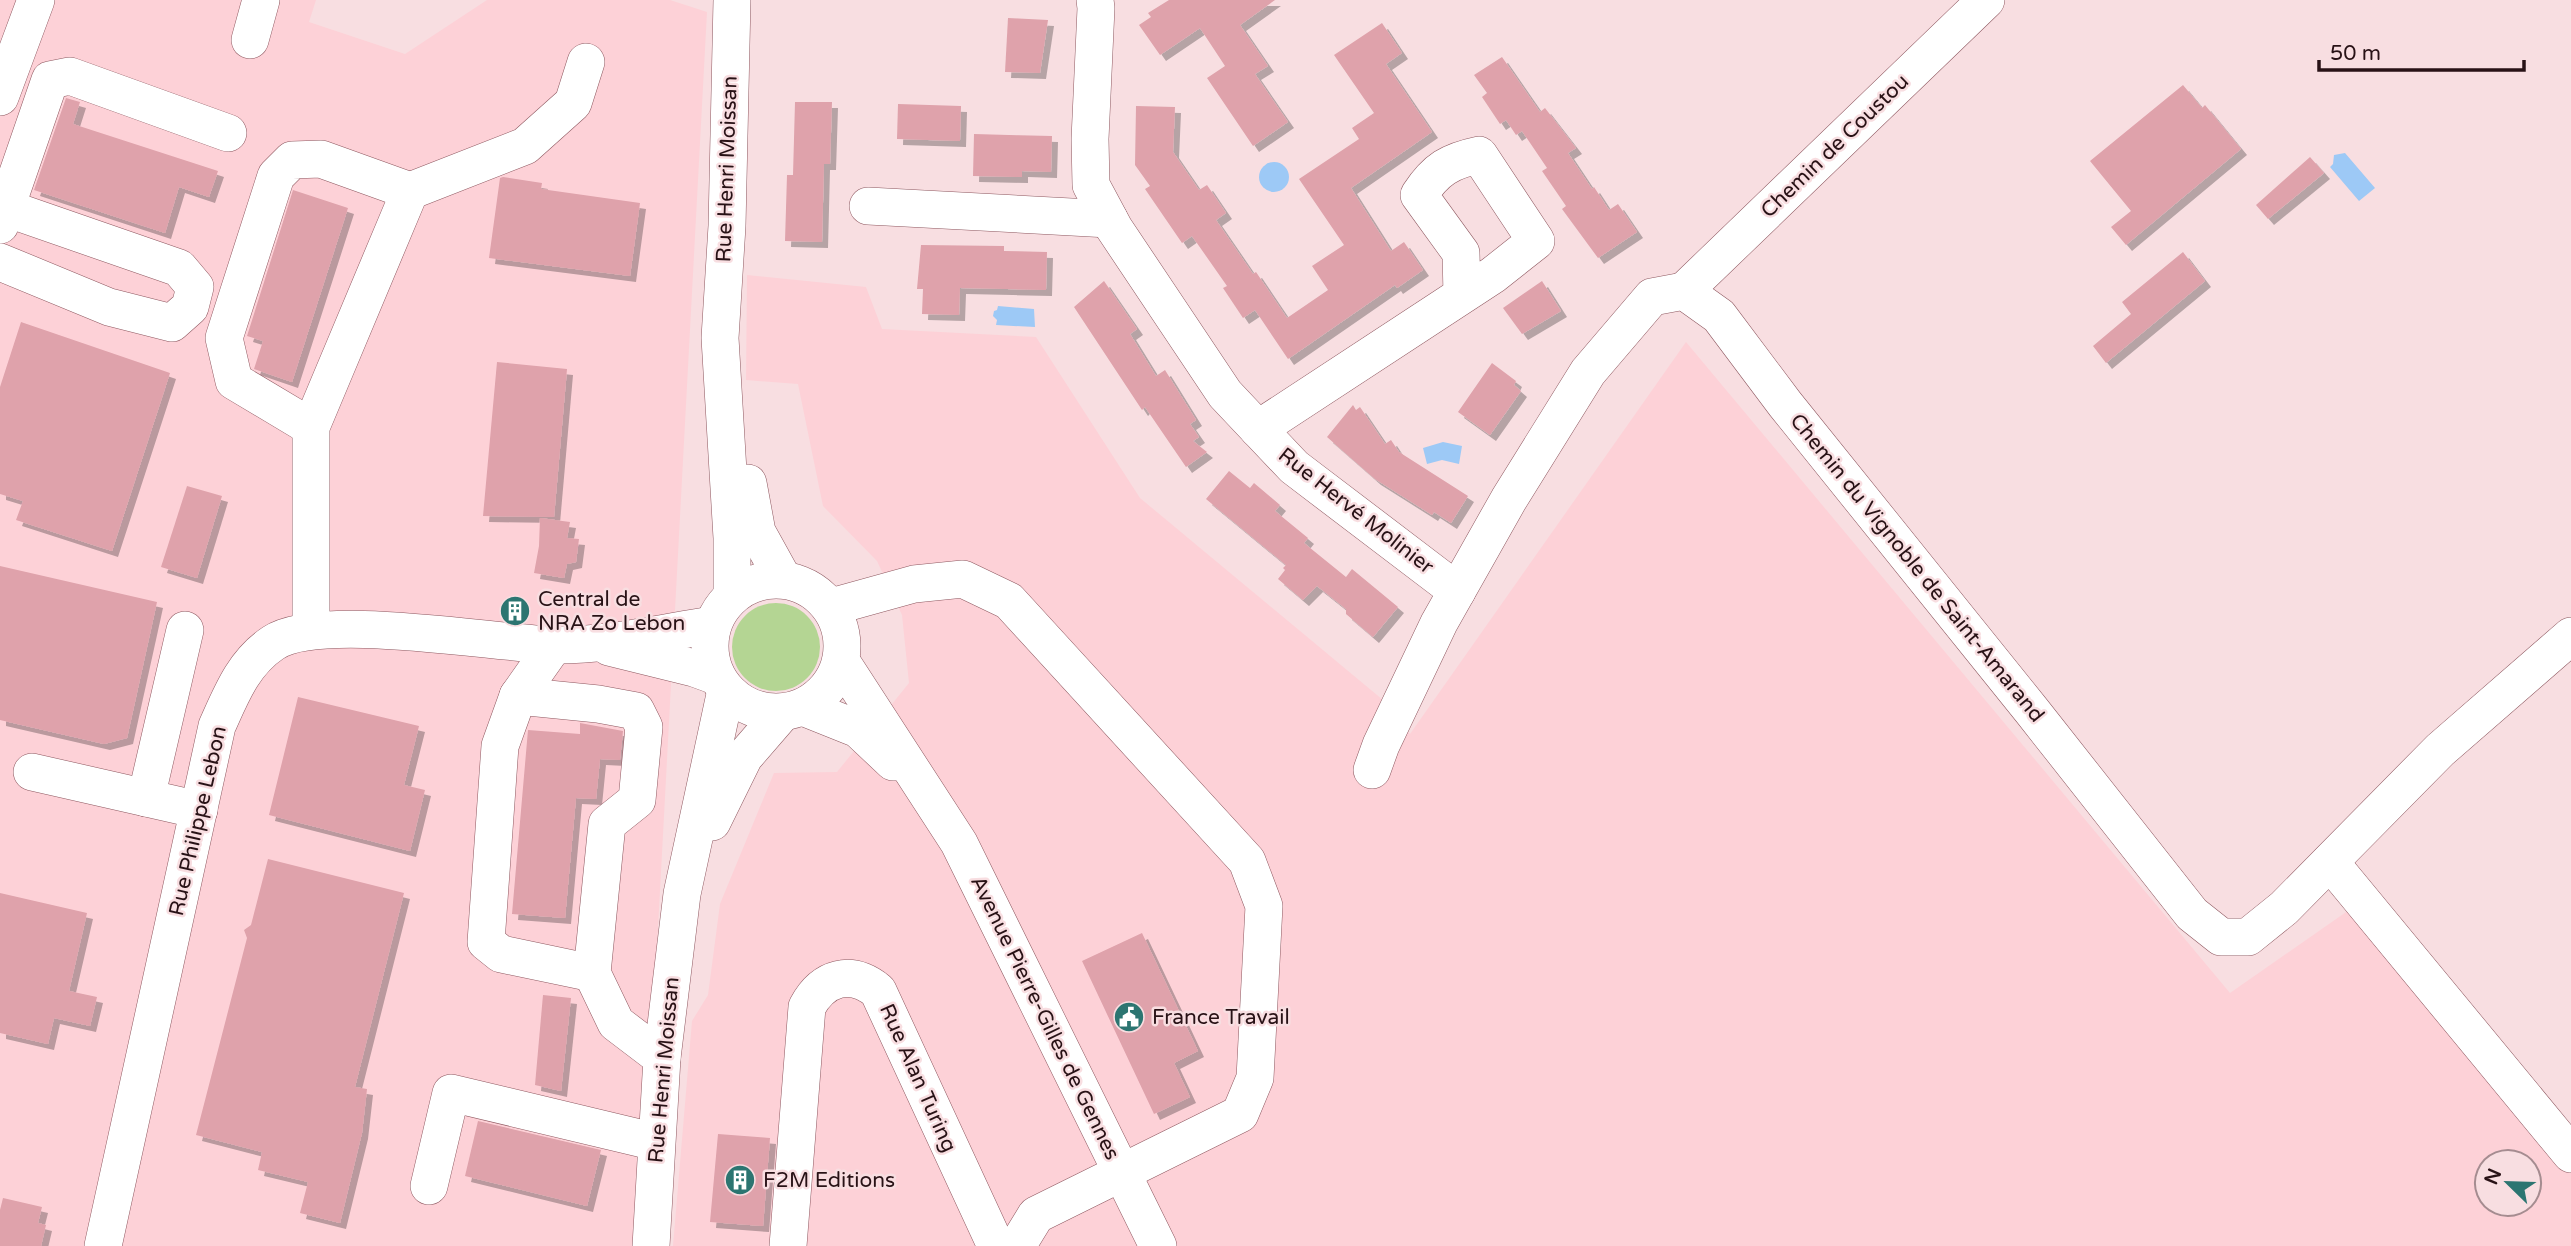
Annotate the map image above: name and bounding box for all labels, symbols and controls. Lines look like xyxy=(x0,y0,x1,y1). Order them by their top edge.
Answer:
scale bar xyxy=(2319,28,2524,72)
text: 50 m xyxy=(2330,41,2381,66)
street label: Chemin de Coustou xyxy=(1756,69,1914,223)
street label: Rue Henri Moissan xyxy=(711,75,743,263)
street label: Chemin du Vignoble de Saint-Amarand xyxy=(1785,409,2049,727)
street label: Rue Hervé Molinier xyxy=(1273,443,1439,579)
place label: Central de NRA Zo Lebon xyxy=(538,587,685,636)
building icon: Central de NRA Zo Lebon xyxy=(498,594,532,628)
street label: Rue Philippe Lebon xyxy=(164,724,232,918)
street label: Avenue Pierre-Gilles de Gennes xyxy=(965,872,1125,1164)
street label: Rue Henri Moissan xyxy=(643,976,685,1164)
street label: Rue Alan Turing xyxy=(874,1000,962,1156)
public building icon: France Travail xyxy=(1112,1000,1146,1034)
place label: France Travail xyxy=(1152,1005,1290,1030)
north arrow xyxy=(2473,1148,2543,1218)
building icon: F2M Editions xyxy=(723,1163,757,1197)
text: N xyxy=(2480,1165,2506,1188)
place label: F2M Editions xyxy=(763,1168,895,1193)

